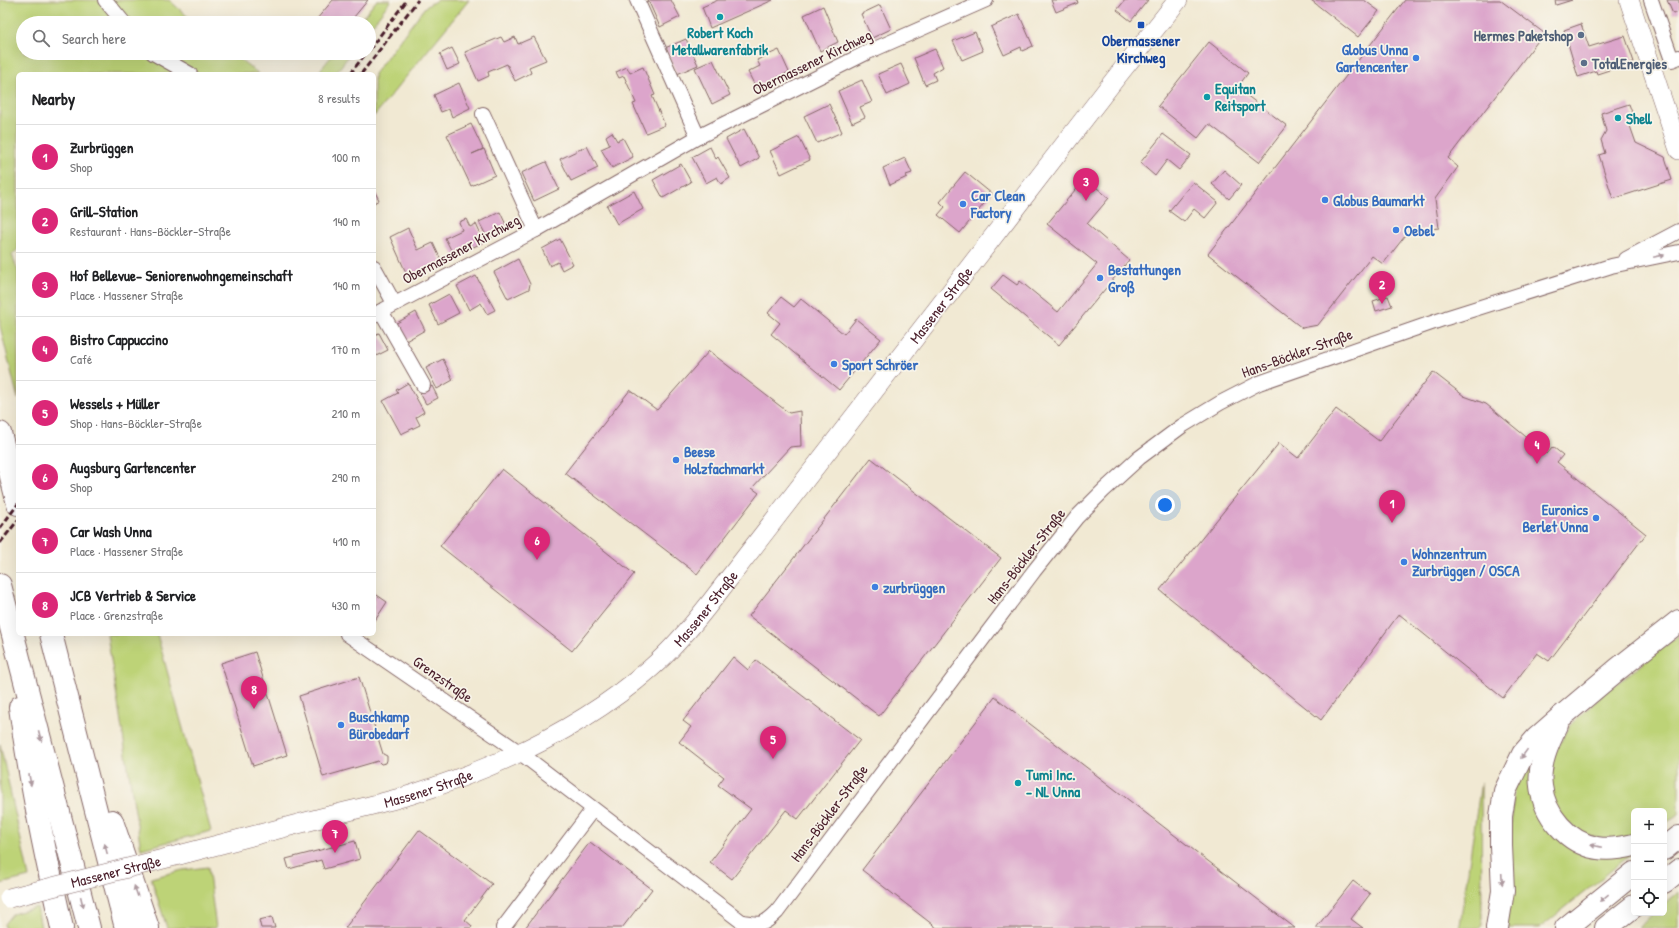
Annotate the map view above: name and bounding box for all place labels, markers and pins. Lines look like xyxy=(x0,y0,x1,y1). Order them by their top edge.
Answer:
marker: Robert Koch Metallwarenfabrik xyxy=(715,12,725,22)
marker: Obermassener Kirchweg xyxy=(1136,20,1146,30)
place label: Robert Koch Metallwarenfabrik xyxy=(672,22,769,60)
place label: Hermes Paketshop xyxy=(1474,25,1574,47)
place label: Obermassener Kirchweg xyxy=(1102,30,1180,69)
marker: Hermes Paketshop xyxy=(1576,30,1586,40)
place label: Globus Unna Gartencenter xyxy=(1336,39,1408,77)
marker: Globus Unna Gartencenter xyxy=(1411,53,1421,63)
place label: TotalEnergies xyxy=(1591,53,1667,75)
marker: TotalEnergies xyxy=(1579,58,1589,68)
place label: Equitan Reitsport xyxy=(1215,78,1266,117)
marker: Equitan Reitsport xyxy=(1202,92,1212,102)
place label: Shell xyxy=(1626,108,1652,129)
marker: Shell xyxy=(1613,113,1623,123)
pin: 3 xyxy=(1073,168,1099,201)
place label: Car Clean Factory xyxy=(970,185,1025,224)
place label: Globus Baumarkt xyxy=(1333,190,1425,211)
marker: Globus Baumarkt xyxy=(1320,195,1330,205)
marker: Car Clean Factory xyxy=(958,199,968,209)
place label: Oebel xyxy=(1404,220,1435,241)
marker: Oebel xyxy=(1391,225,1401,235)
place label: Bestattungen Groß xyxy=(1108,259,1181,298)
pin: 2 xyxy=(1369,271,1395,304)
marker: Bestattungen Groß xyxy=(1095,273,1105,283)
place label: Sport Schröer xyxy=(842,354,919,376)
marker: Sport Schröer xyxy=(829,359,839,369)
pin: 4 xyxy=(1524,431,1550,464)
place label: Beese Holzfachmarkt xyxy=(684,441,765,479)
marker: Beese Holzfachmarkt xyxy=(671,455,681,465)
pin: 1 xyxy=(1379,490,1405,523)
place label: Euronics Berlet Unna xyxy=(1522,499,1588,537)
marker: Euronics Berlet Unna xyxy=(1591,513,1601,523)
pin: 6 xyxy=(524,527,550,560)
place label: Wohnzentrum Zurbrüggen / OSCA xyxy=(1412,543,1520,582)
marker: Wohnzentrum Zurbrüggen / OSCA xyxy=(1399,557,1409,567)
place label: zurbrüggen xyxy=(883,577,945,599)
marker: zurbrüggen xyxy=(870,582,880,592)
pin: 8 xyxy=(241,676,267,709)
place label: Buschkamp Bürobedarf xyxy=(349,706,410,744)
marker: Buschkamp Bürobedarf xyxy=(336,720,346,730)
pin: 5 xyxy=(760,726,786,759)
place label: Tumi Inc. - NL Unna xyxy=(1025,764,1080,802)
marker: Tumi Inc. - NL Unna xyxy=(1013,778,1023,788)
pin: 7 xyxy=(322,820,348,853)

